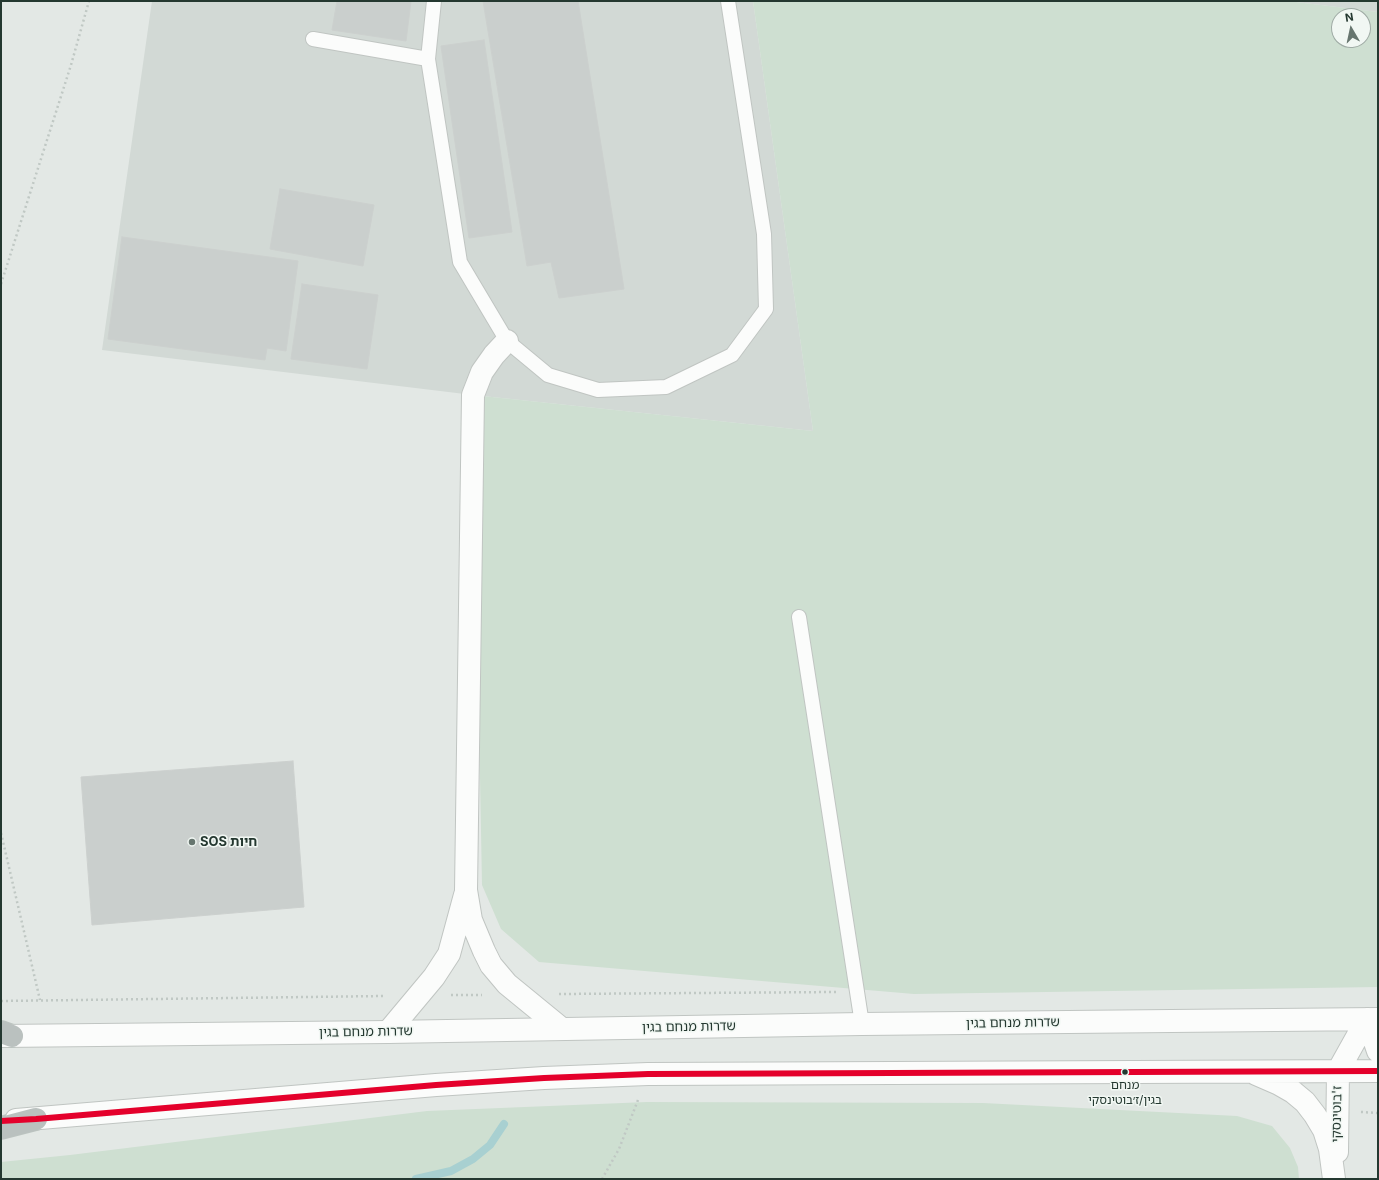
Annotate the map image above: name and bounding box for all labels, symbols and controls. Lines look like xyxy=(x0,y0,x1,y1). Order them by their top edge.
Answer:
north arrow xyxy=(1331,8,1371,48)
text: N xyxy=(1344,10,1355,25)
place label: SOS חיות xyxy=(200,834,257,850)
marker: SOS חיות xyxy=(187,837,197,847)
street label: שדרות מנחם בגין xyxy=(966,1014,1060,1032)
street label: שדרות מנחם בגין xyxy=(642,1018,736,1036)
street label: שדרות מנחם בגין xyxy=(319,1023,413,1041)
marker: מנחם בגין/ז׳בוטינסקי xyxy=(1120,1067,1130,1077)
place label: מנחם בגין/ז׳בוטינסקי xyxy=(1088,1078,1162,1106)
street label: ז'בוטינסקי xyxy=(1329,1086,1345,1142)

